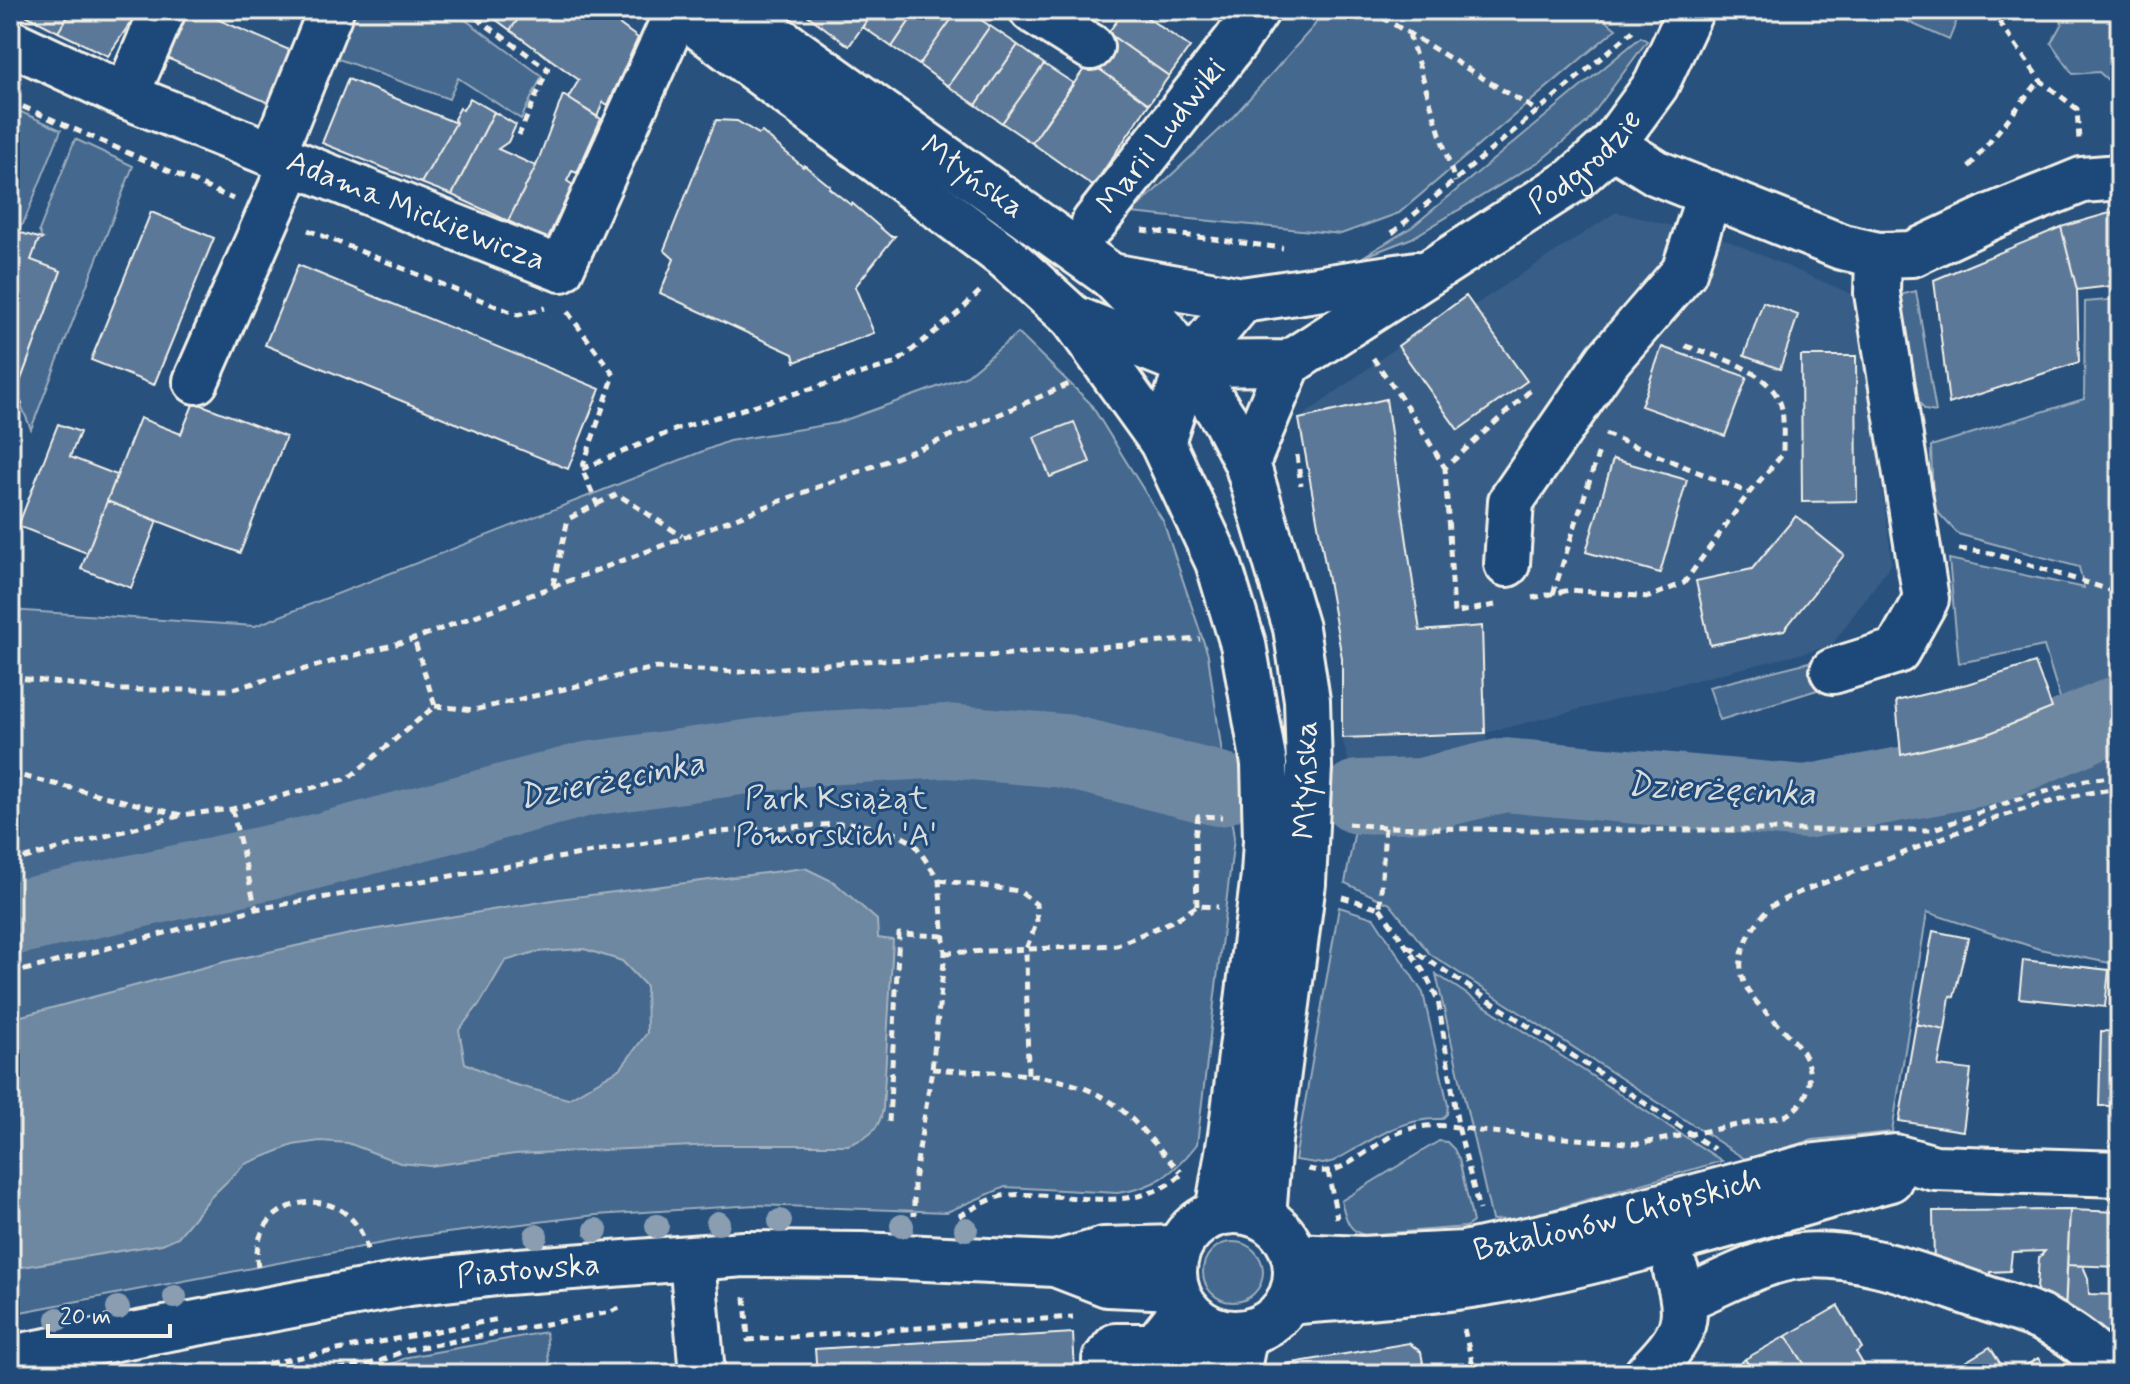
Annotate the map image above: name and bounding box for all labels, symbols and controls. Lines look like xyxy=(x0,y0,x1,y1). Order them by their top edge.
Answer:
street label: Marii Ludwiki xyxy=(1087,49,1236,223)
street label: Podgrodzie xyxy=(1520,101,1652,224)
street label: Młyńska xyxy=(912,126,1033,229)
street label: Adama Mickiewicza xyxy=(280,141,552,282)
street label: Młyńska xyxy=(1284,720,1328,840)
water label: Dzierżęcinka xyxy=(514,741,708,821)
water label: Dzierżęcinka xyxy=(1626,763,1817,817)
park label: Park Książąt Pomorskich 'A' xyxy=(735,778,937,857)
street label: Batalionów Chłopskich xyxy=(1470,1159,1766,1272)
street label: Piastowska xyxy=(454,1244,602,1298)
scale bar xyxy=(48,1288,170,1338)
text: 20 m xyxy=(60,1302,111,1333)

